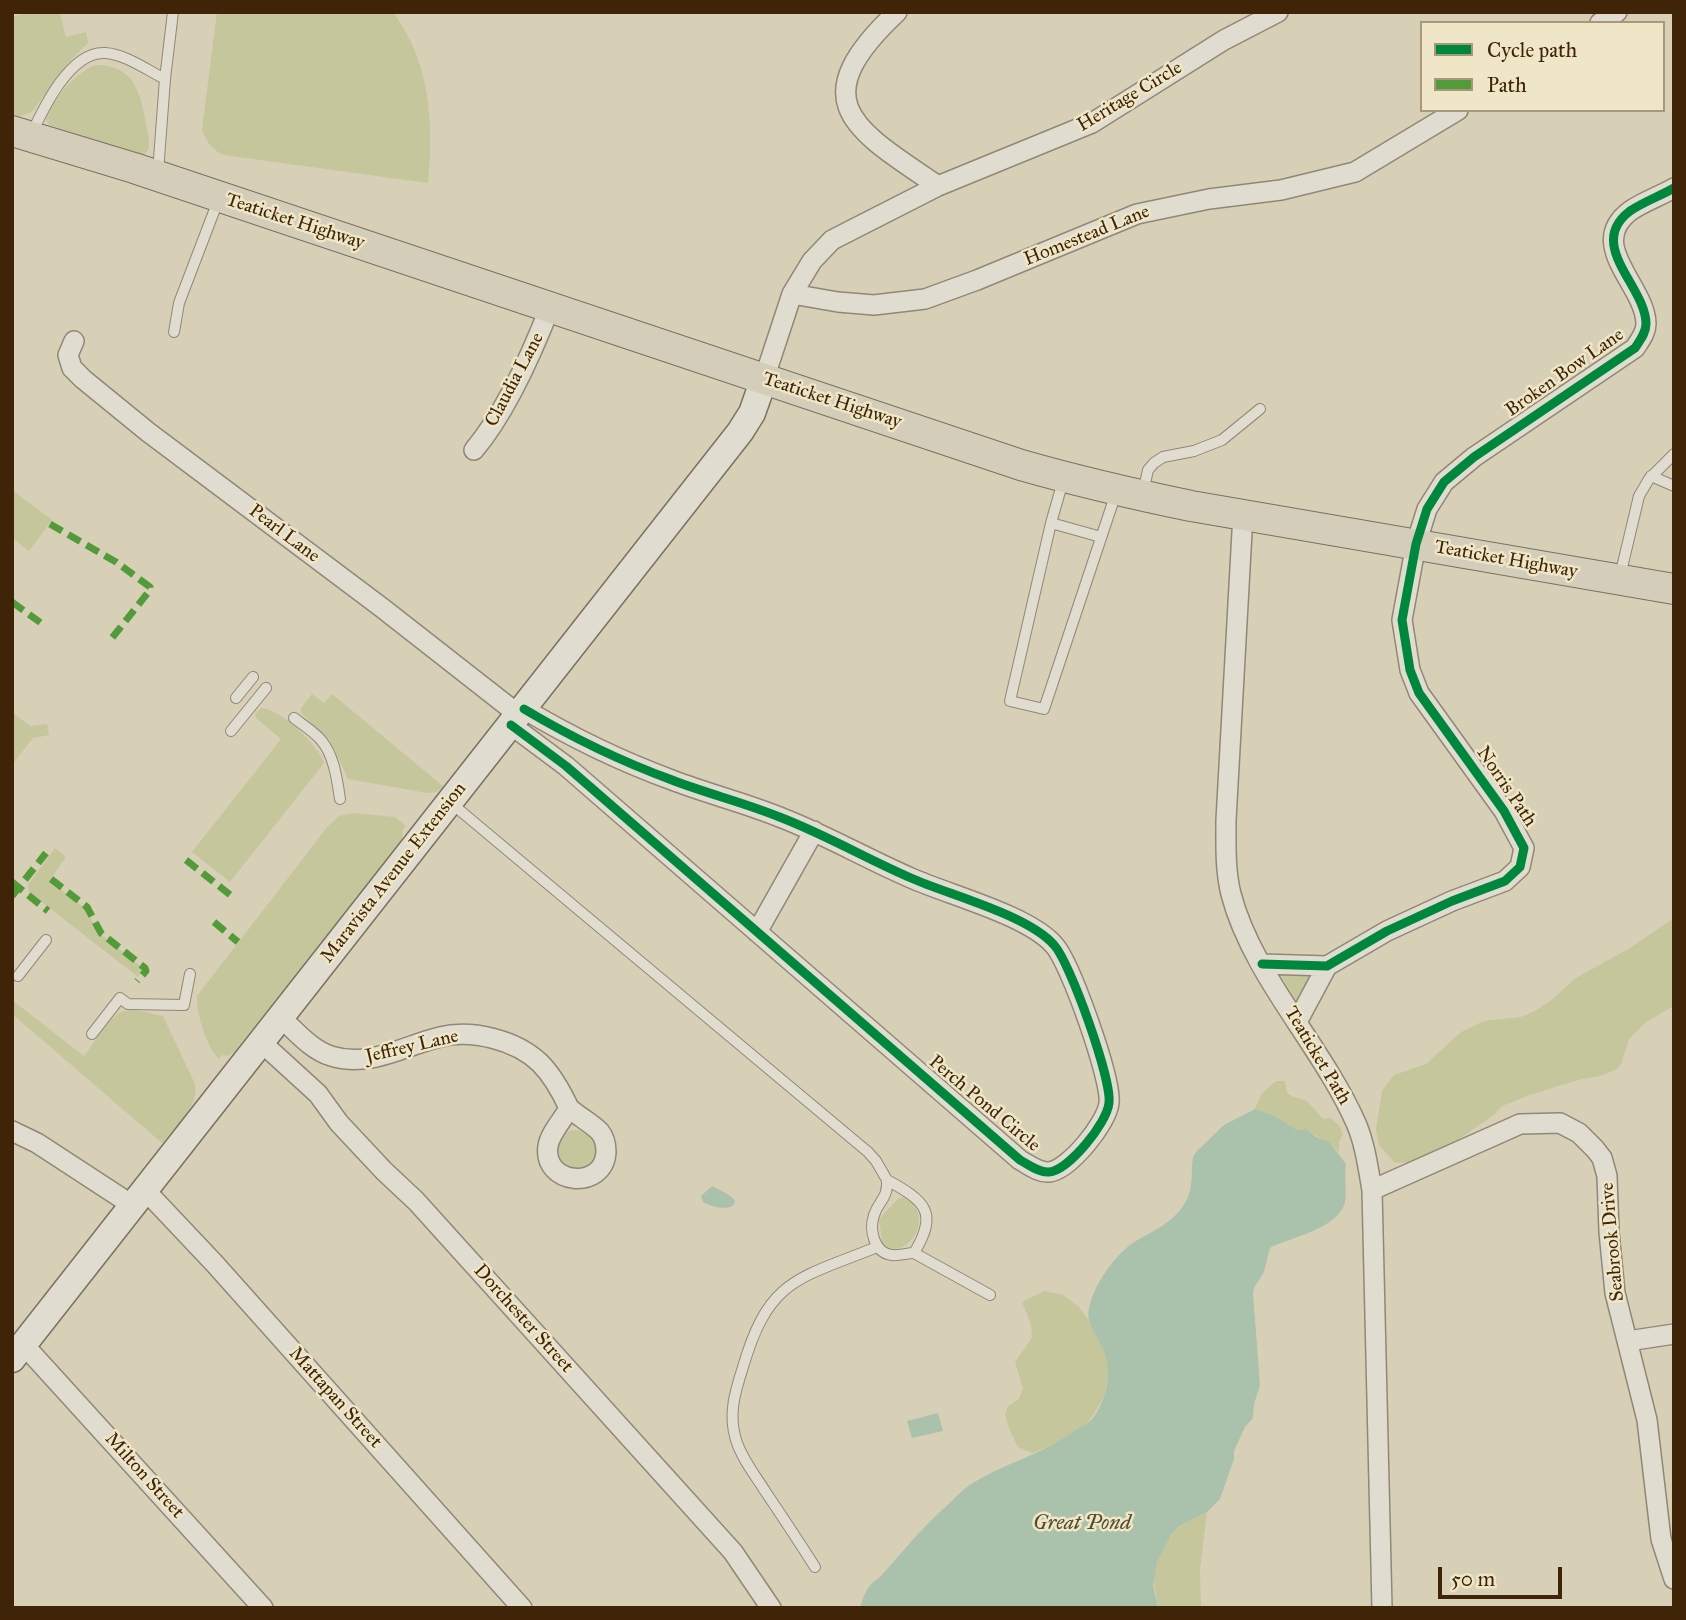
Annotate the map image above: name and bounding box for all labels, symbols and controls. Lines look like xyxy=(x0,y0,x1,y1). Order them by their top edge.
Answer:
legend xyxy=(1420,21,1665,112)
text: Cycle path xyxy=(1487,37,1577,63)
street label: Heritage Circle xyxy=(1073,57,1187,137)
text: Path xyxy=(1487,72,1527,98)
street label: Teaticket Highway xyxy=(223,189,367,255)
street label: Homestead Lane xyxy=(1021,200,1153,272)
street label: Broken Bow Lane xyxy=(1502,324,1628,422)
street label: Claudia Lane xyxy=(481,329,549,431)
street label: Teaticket Highway xyxy=(760,368,904,434)
street label: Pearl Lane xyxy=(244,500,324,568)
street label: Teaticket Highway xyxy=(1433,536,1579,584)
street label: Norris Path xyxy=(1471,743,1541,831)
street label: Maravista Avenue Extension xyxy=(316,778,472,968)
street label: Teaticket Path xyxy=(1279,1003,1355,1109)
street label: Jeffrey Lane xyxy=(363,1025,461,1069)
street label: Perch Pond Circle xyxy=(924,1051,1044,1157)
street label: Seabrook Drive xyxy=(1596,1182,1630,1302)
street label: Dorchester Street xyxy=(468,1260,578,1378)
street label: Mattapan Street xyxy=(284,1343,386,1453)
street label: Milton Street xyxy=(99,1428,189,1524)
water label: Great Pond xyxy=(1033,1511,1131,1537)
scale bar xyxy=(1441,1554,1565,1598)
text: 50 m xyxy=(1451,1566,1495,1592)

